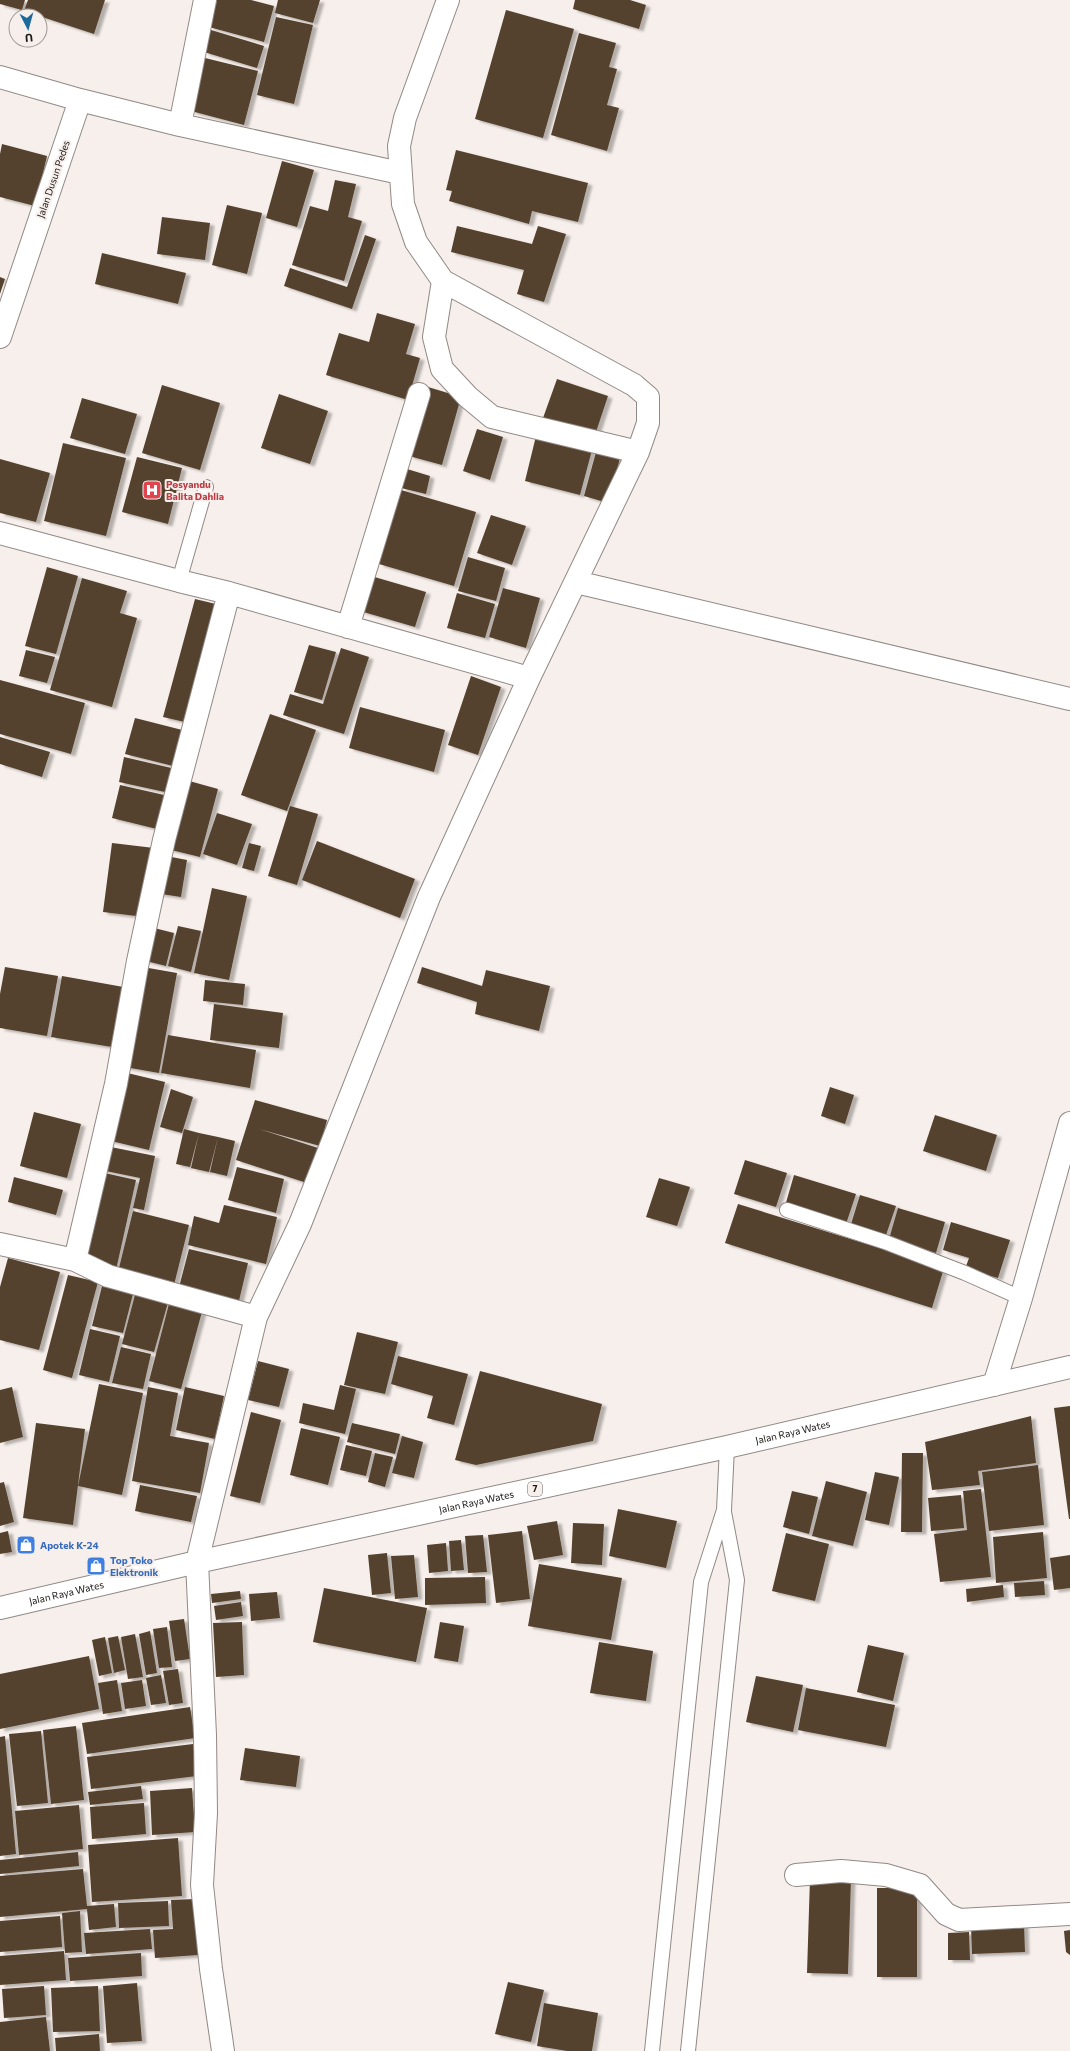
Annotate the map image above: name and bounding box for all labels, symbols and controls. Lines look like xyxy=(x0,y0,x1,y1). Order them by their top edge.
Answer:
north arrow xyxy=(8,8,48,48)
text: U xyxy=(24,32,34,45)
street label: Jalan Dusun Pedes xyxy=(34,138,72,219)
place label: Posyandu Balita Dahlia xyxy=(166,478,224,502)
hospital icon: Posyandu Balita Dahlia xyxy=(141,479,163,501)
street label: Jalan Raya Wates xyxy=(754,1417,832,1446)
road number: 7 xyxy=(528,1482,542,1496)
street label: Jalan Raya Wates xyxy=(438,1487,515,1515)
shop icon: Apotek K-24 xyxy=(15,1534,37,1556)
place label: Apotek K-24 xyxy=(40,1539,99,1551)
place label: Top Toko Elektronik xyxy=(110,1554,158,1578)
shop icon: Top Toko Elektronik xyxy=(85,1555,107,1577)
street label: Jalan Raya Wates xyxy=(28,1578,105,1607)

